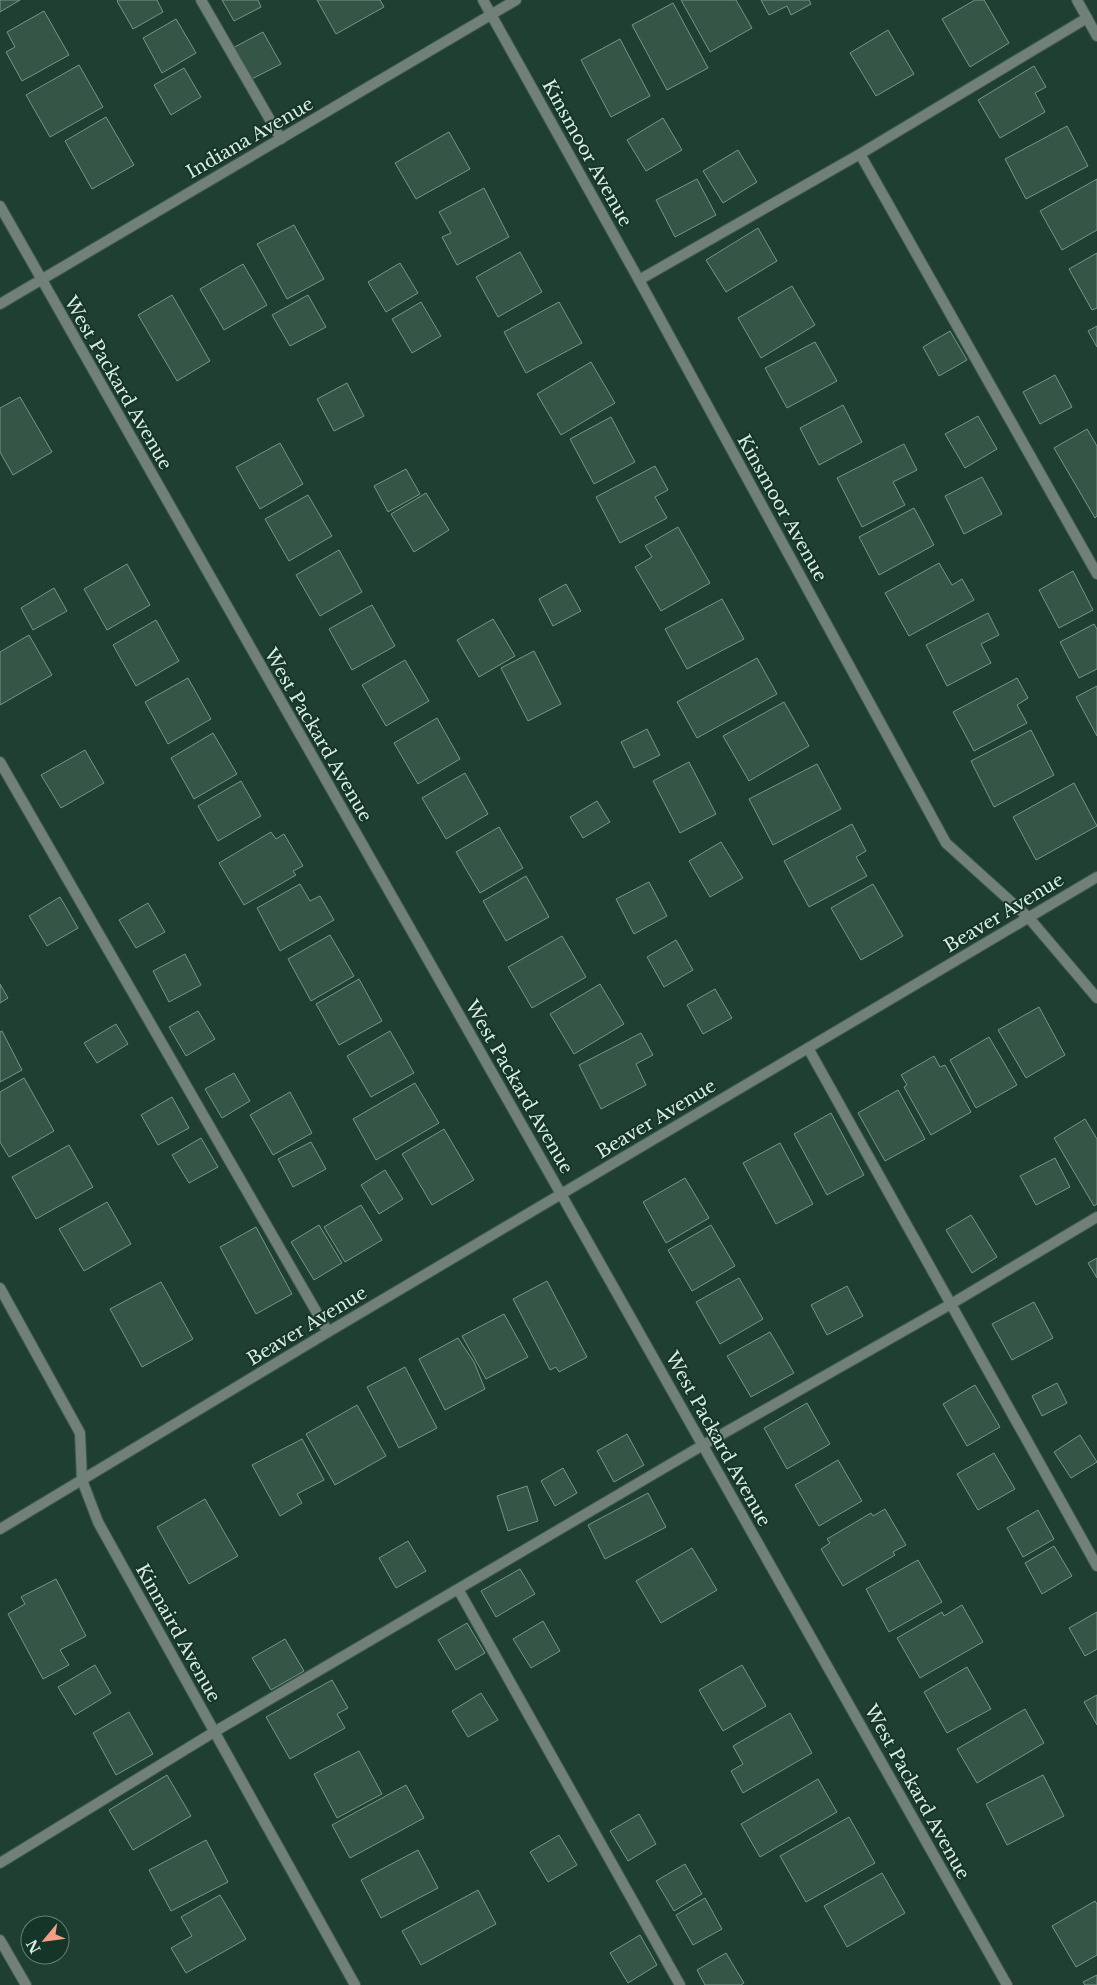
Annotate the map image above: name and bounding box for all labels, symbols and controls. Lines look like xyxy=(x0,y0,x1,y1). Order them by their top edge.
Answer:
street label: Kinsmoor Avenue xyxy=(537,76,637,230)
street label: Indiana Avenue xyxy=(182,93,318,183)
street label: West Packard Avenue xyxy=(59,291,177,474)
street label: Kinsmoor Avenue xyxy=(732,431,832,585)
street label: West Packard Avenue xyxy=(259,643,377,826)
street label: Beaver Avenue xyxy=(940,869,1068,957)
street label: West Packard Avenue xyxy=(460,995,578,1178)
street label: Beaver Avenue xyxy=(592,1075,720,1163)
street label: Beaver Avenue xyxy=(243,1282,371,1370)
street label: West Packard Avenue xyxy=(660,1347,775,1530)
street label: Kinnaird Avenue xyxy=(131,1560,225,1706)
street label: West Packard Avenue xyxy=(859,1700,974,1883)
north arrow xyxy=(20,1915,70,1965)
text: N xyxy=(23,1936,45,1956)

